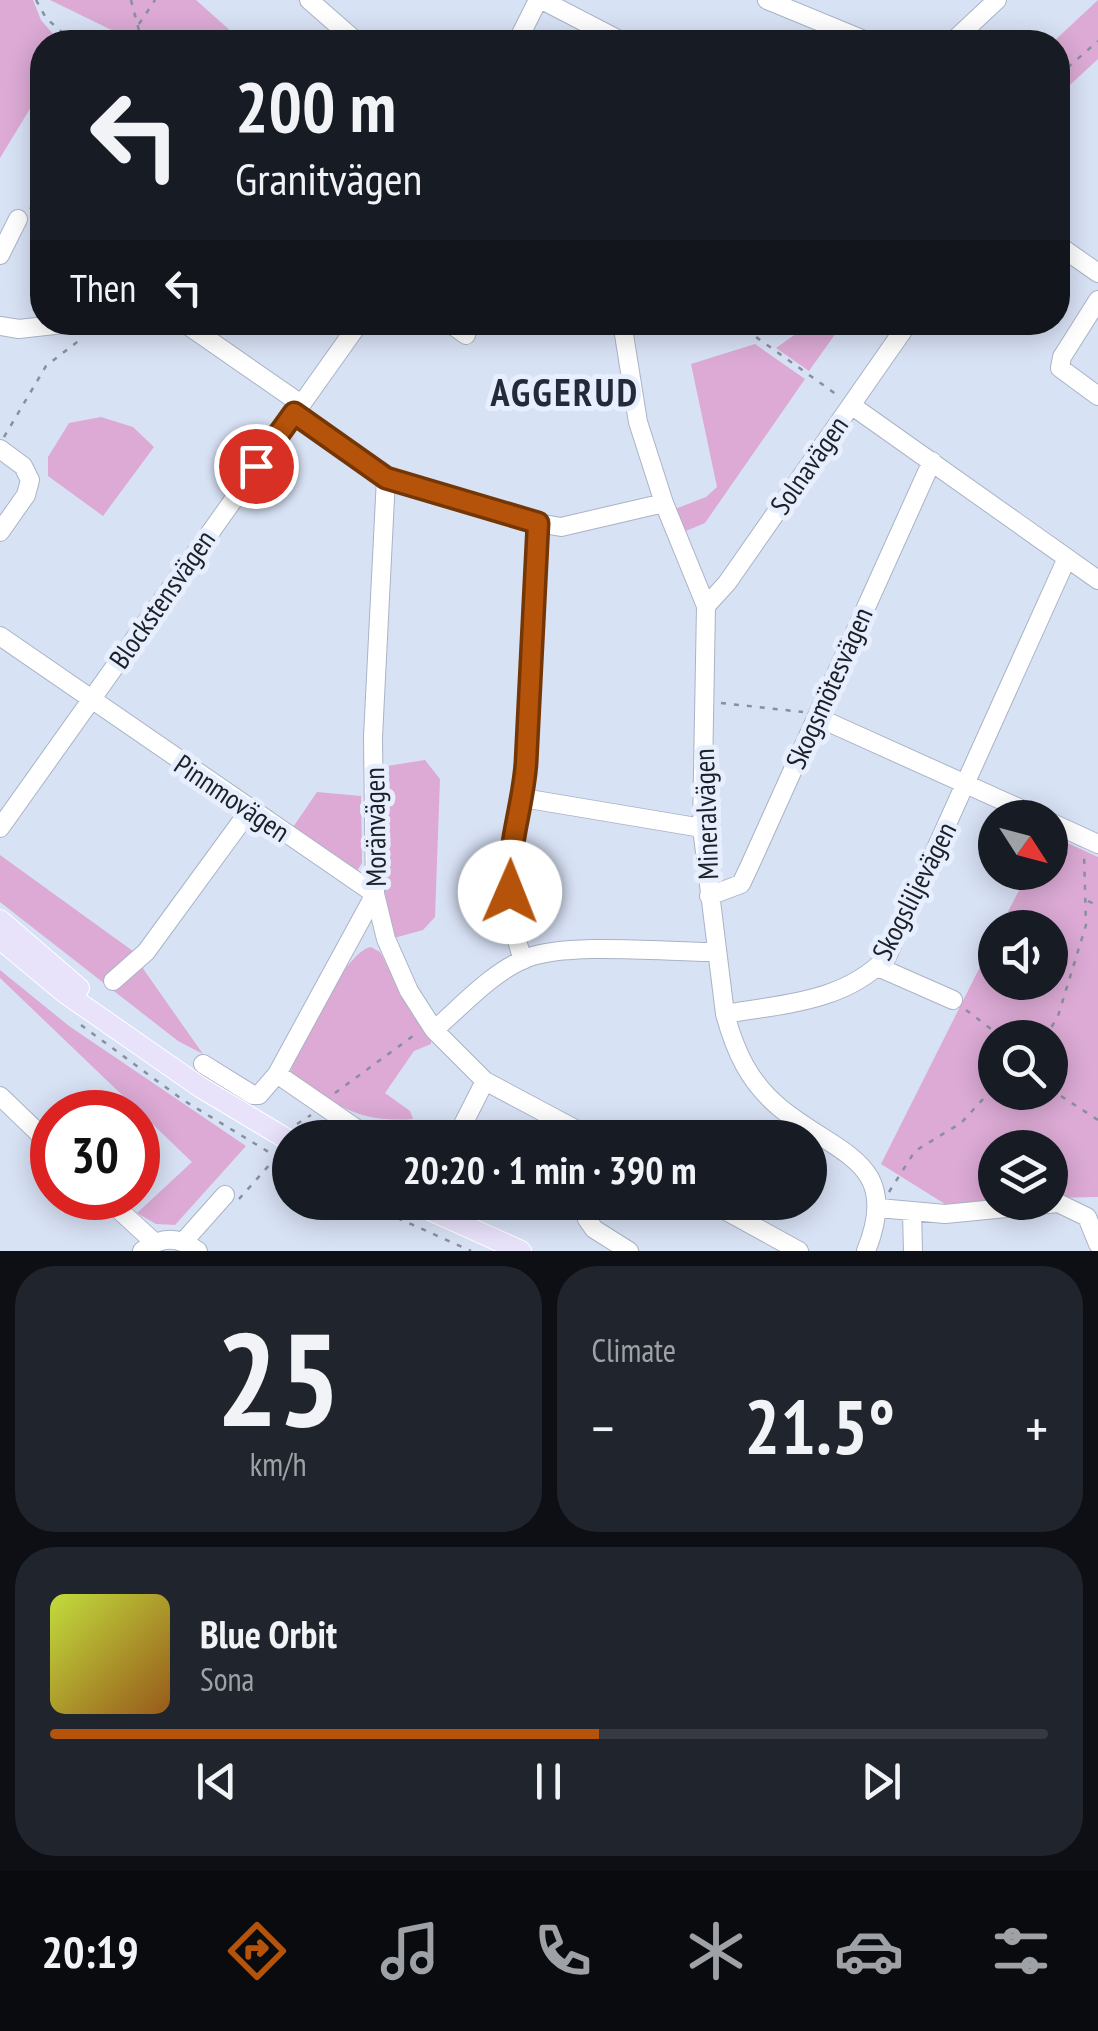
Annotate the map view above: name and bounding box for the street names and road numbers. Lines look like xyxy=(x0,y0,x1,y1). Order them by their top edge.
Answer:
street label: Solnavägen xyxy=(761,408,856,521)
street label: Blockstensvägen xyxy=(100,522,223,675)
street label: Skogsmötesvägen xyxy=(776,601,881,774)
street label: Pinnmovägen xyxy=(167,746,297,850)
street label: Mineralvägen xyxy=(685,748,726,880)
street label: Moränvägen xyxy=(355,767,394,887)
street label: Skogsliljevägen xyxy=(863,815,964,966)

